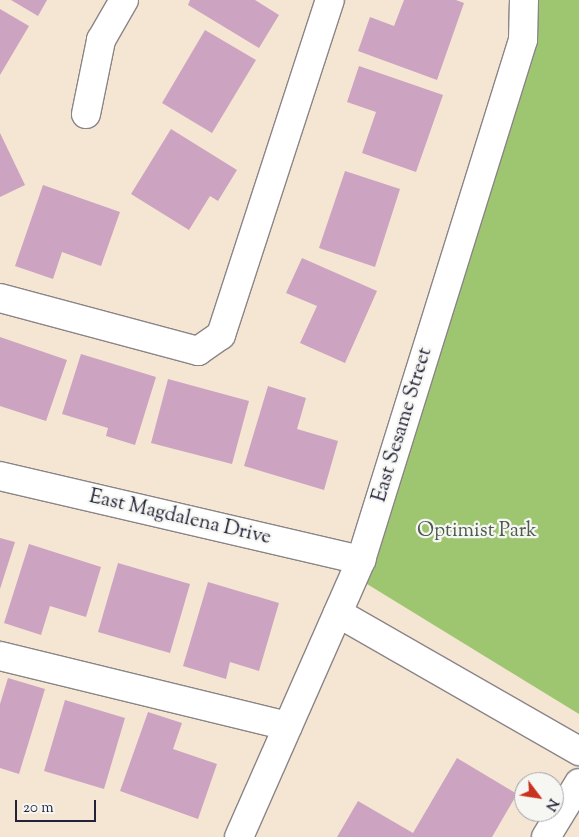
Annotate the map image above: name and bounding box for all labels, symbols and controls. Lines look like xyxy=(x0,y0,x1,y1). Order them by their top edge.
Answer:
street label: East Sesame Street xyxy=(368,345,438,505)
street label: East Magdalena Drive xyxy=(87,485,273,551)
park label: Optimist Park xyxy=(417,519,537,543)
north arrow xyxy=(514,772,564,822)
scale bar xyxy=(18,790,99,822)
text: N xyxy=(540,794,562,814)
text: 20 m xyxy=(23,798,54,819)

